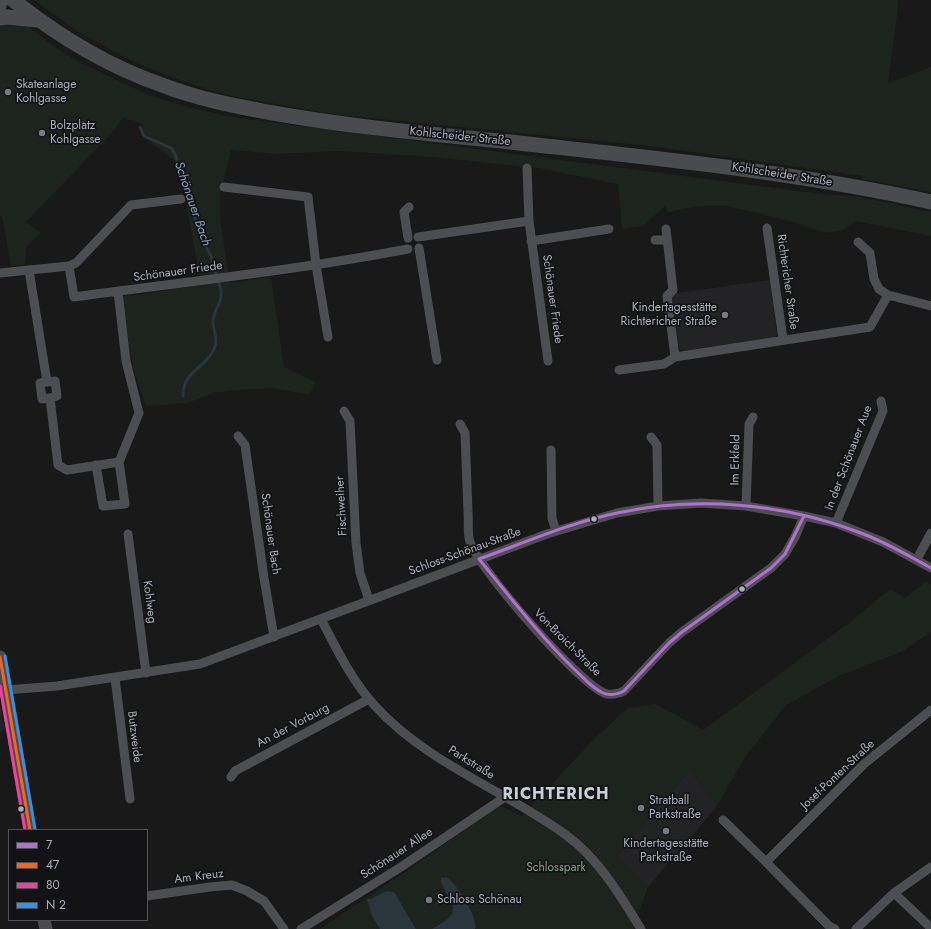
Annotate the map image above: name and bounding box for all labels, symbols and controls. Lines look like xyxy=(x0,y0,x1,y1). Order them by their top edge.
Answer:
place label: Skateanlage Kohlgasse xyxy=(16,78,76,106)
marker: Skateanlage Kohlgasse xyxy=(3,87,13,97)
place label: Bolzplatz Kohlgasse xyxy=(50,119,100,147)
street label: Kohlscheider Straße xyxy=(409,125,511,149)
marker: Bolzplatz Kohlgasse xyxy=(37,128,47,138)
water label: Schönauer Bach xyxy=(170,160,214,248)
street label: Kohlscheider Straße xyxy=(731,160,833,190)
street label: Richtericher Straße xyxy=(773,233,801,331)
street label: Schönauer Friede xyxy=(539,254,565,344)
street label: Schönauer Friede xyxy=(133,259,223,285)
place label: Kindertagesstätte Richtericher Straße xyxy=(621,301,717,329)
marker: Kindertagesstätte Richtericher Straße xyxy=(720,310,730,320)
street label: In der Schönauer Aue xyxy=(822,404,876,512)
street label: Im Erkfeld xyxy=(728,434,744,486)
street label: Fischweiher xyxy=(333,476,351,536)
street label: Schönauer Bach xyxy=(257,492,283,576)
unlabelled marker xyxy=(589,514,599,524)
street label: Schloss-Schönau-Straße xyxy=(407,525,523,579)
street label: Kohlweg xyxy=(139,580,159,624)
unlabelled marker xyxy=(737,584,747,594)
street label: Von-Broich-Straße xyxy=(530,606,604,680)
street label: An der Vorburg xyxy=(254,701,332,751)
street label: Butzweide xyxy=(124,710,144,764)
street label: Josef-Ponten-Straße xyxy=(798,737,878,813)
street label: Parkstraße xyxy=(445,743,497,783)
district label: RICHTERICH xyxy=(502,785,610,805)
place label: Stratball Parkstraße xyxy=(649,794,701,822)
marker: Stratball Parkstraße xyxy=(636,803,646,813)
unlabelled marker xyxy=(16,804,26,814)
street label: Schönauer Allee xyxy=(358,825,436,883)
marker: Kindertagesstätte Parkstraße xyxy=(661,826,671,836)
legend xyxy=(8,829,148,921)
text: 7 xyxy=(46,836,52,854)
place label: Kindertagesstätte Parkstraße xyxy=(623,837,709,865)
text: 47 xyxy=(46,856,59,874)
park label: Schlosspark xyxy=(526,861,586,875)
street label: Am Kreuz xyxy=(174,867,224,887)
text: 80 xyxy=(46,876,60,894)
place label: Schloss Schönau xyxy=(437,893,522,907)
marker: Schloss Schönau xyxy=(424,895,434,905)
text: N 2 xyxy=(46,896,66,914)

